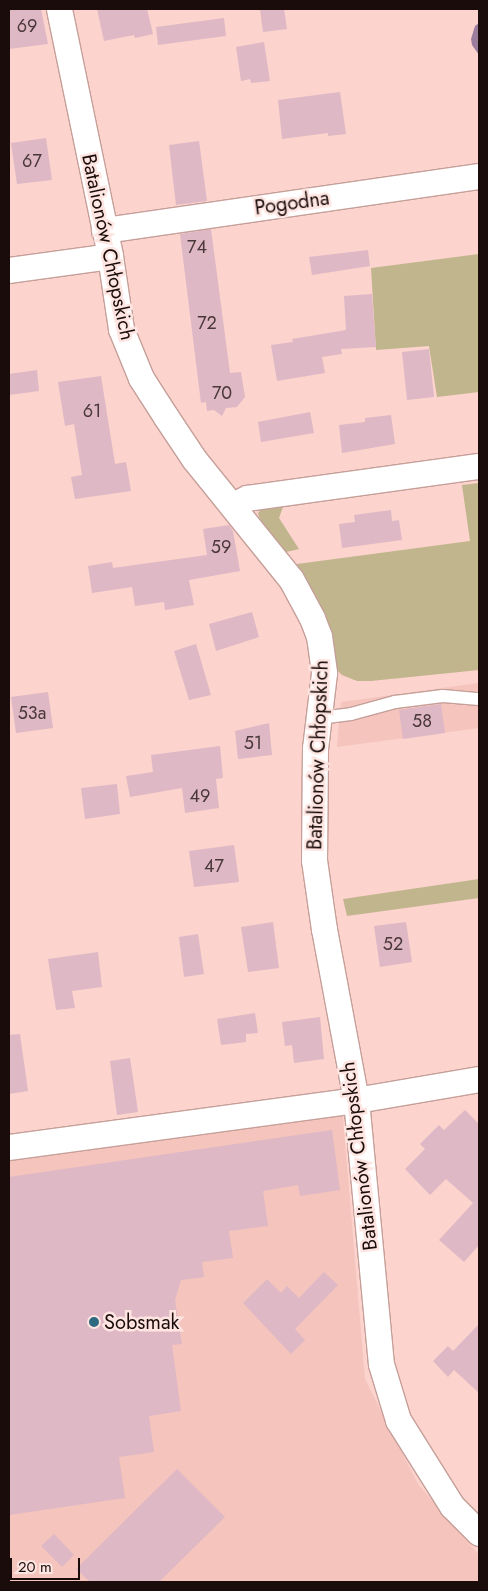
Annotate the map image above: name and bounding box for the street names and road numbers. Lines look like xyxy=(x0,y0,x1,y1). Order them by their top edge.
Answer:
street label: Batalionów Chłopskich xyxy=(77,152,139,342)
street label: Pogodna xyxy=(253,186,331,220)
street label: Batalionów Chłopskich xyxy=(303,660,333,850)
street label: Batalionów Chłopskich xyxy=(336,1060,382,1252)

